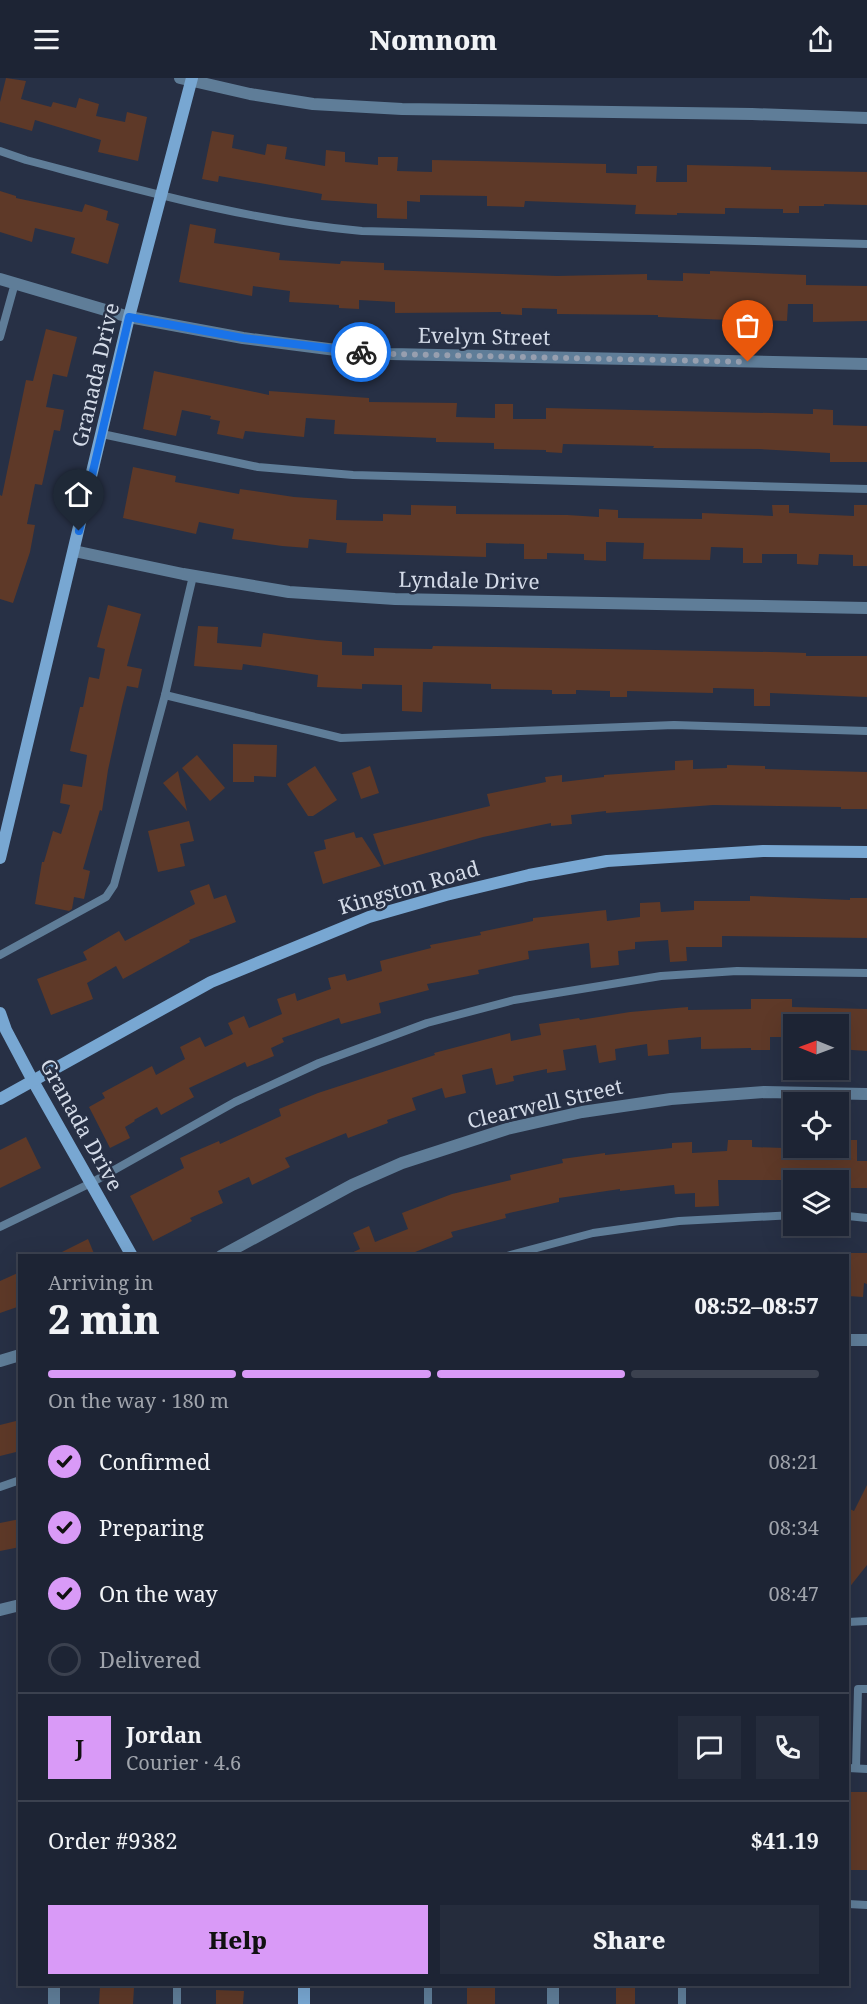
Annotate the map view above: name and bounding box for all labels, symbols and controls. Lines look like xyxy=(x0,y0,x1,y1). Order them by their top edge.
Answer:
text: Nomnom xyxy=(370,21,497,58)
icon: menu xyxy=(30,23,63,56)
icon: share xyxy=(804,23,837,56)
street label: Granada Drive xyxy=(65,300,125,450)
pin xyxy=(722,300,773,362)
icon: bag xyxy=(731,309,764,342)
street label: Evelyn Street xyxy=(418,321,550,351)
courier xyxy=(331,322,391,382)
icon: bike xyxy=(345,336,378,369)
pin xyxy=(53,469,104,531)
icon: home xyxy=(62,478,95,511)
street label: Lyndale Drive xyxy=(398,565,540,595)
street label: Kingston Road xyxy=(335,854,482,920)
north arrow xyxy=(783,1014,849,1080)
map controls xyxy=(783,1014,849,1236)
street label: Granada Drive xyxy=(34,1053,130,1196)
street label: Clearwell Street xyxy=(464,1072,625,1135)
button: locate xyxy=(783,1092,849,1158)
button: layers xyxy=(783,1170,849,1236)
text: Arriving in xyxy=(48,1269,153,1296)
text: 08:52–08:57 xyxy=(695,1290,819,1320)
text: 2 min xyxy=(48,1292,160,1345)
text: On the way · 180 m xyxy=(48,1387,229,1414)
icon: check xyxy=(48,1445,81,1478)
text: Confirmed xyxy=(99,1446,210,1476)
text: 08:21 xyxy=(769,1448,819,1475)
icon: check xyxy=(48,1511,81,1544)
text: Preparing xyxy=(99,1512,204,1542)
text: 08:34 xyxy=(769,1514,819,1541)
icon: check xyxy=(48,1577,81,1610)
text: On the way xyxy=(99,1578,218,1608)
text: 08:47 xyxy=(769,1580,819,1607)
text: Delivered xyxy=(99,1644,201,1674)
button: chat xyxy=(678,1716,741,1779)
button: phone xyxy=(756,1716,819,1779)
text: Jordan xyxy=(126,1719,202,1749)
text: J xyxy=(75,1732,84,1762)
text: Courier · 4.6 xyxy=(126,1749,241,1776)
text: Order #9382 xyxy=(48,1825,178,1855)
text: $41.19 xyxy=(750,1825,819,1855)
button: Help xyxy=(48,1905,428,1974)
button: Share xyxy=(440,1905,819,1974)

